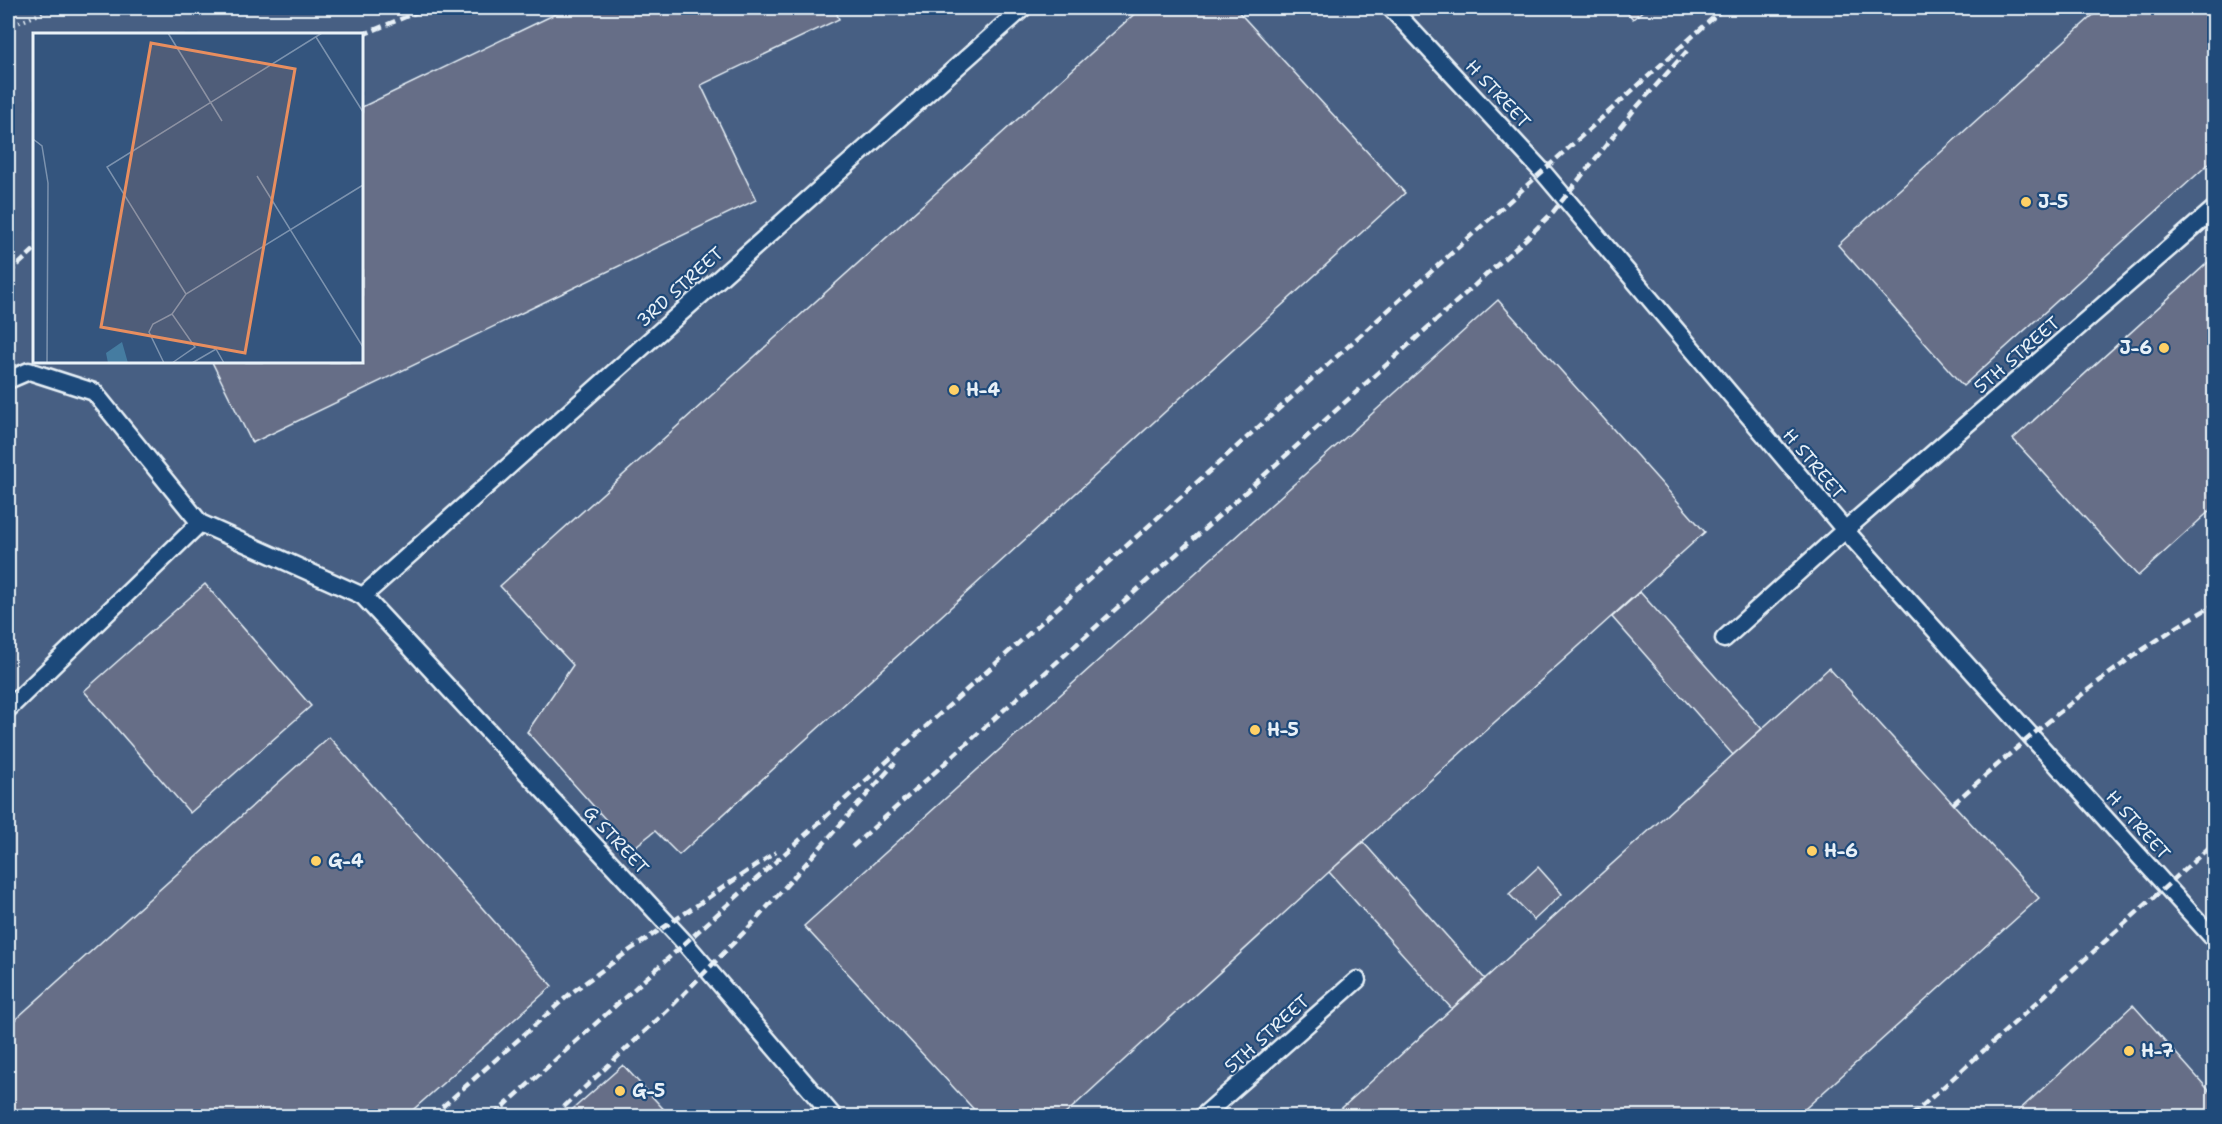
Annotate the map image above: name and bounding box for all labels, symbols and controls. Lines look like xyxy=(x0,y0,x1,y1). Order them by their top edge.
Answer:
inset map xyxy=(33,33,363,363)
street label: H STREET xyxy=(1460,55,1536,133)
place label: J-5 xyxy=(2038,190,2068,214)
marker: J-5 xyxy=(2019,195,2033,209)
street label: 3RD STREET xyxy=(631,242,729,332)
street label: 5TH STREET xyxy=(1969,311,2065,399)
place label: J-6 xyxy=(2120,336,2152,360)
marker: J-6 xyxy=(2157,341,2171,355)
place label: H-4 xyxy=(966,378,1000,402)
marker: H-4 xyxy=(947,383,961,397)
street label: H STREET xyxy=(1777,424,1851,504)
place label: H-5 xyxy=(1267,718,1299,742)
marker: H-5 xyxy=(1248,723,1262,737)
street label: H STREET xyxy=(2101,785,2175,865)
street label: G STREET xyxy=(578,800,654,880)
place label: H-6 xyxy=(1824,839,1858,863)
marker: H-6 xyxy=(1805,844,1819,858)
place label: G-4 xyxy=(328,849,364,873)
marker: G-4 xyxy=(309,854,323,868)
street label: 5TH STREET xyxy=(1220,990,1314,1078)
place label: H-7 xyxy=(2141,1039,2174,1063)
marker: H-7 xyxy=(2122,1044,2136,1058)
place label: G-5 xyxy=(632,1079,665,1103)
marker: G-5 xyxy=(613,1084,627,1098)

